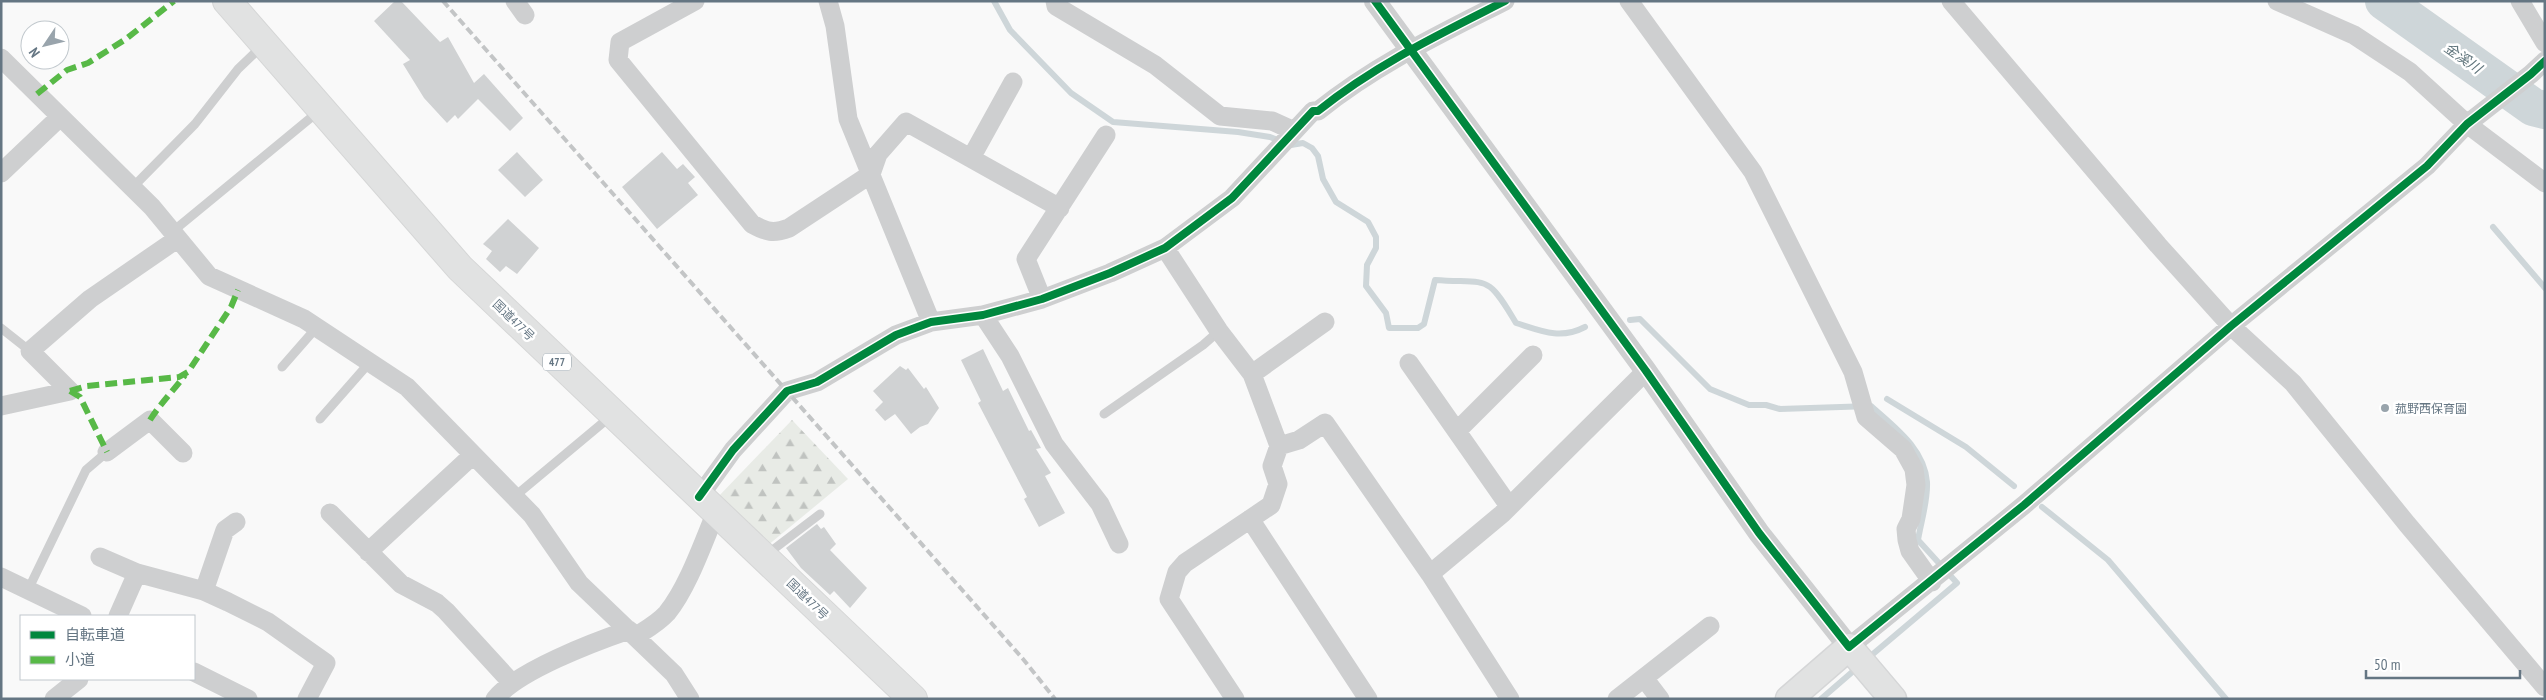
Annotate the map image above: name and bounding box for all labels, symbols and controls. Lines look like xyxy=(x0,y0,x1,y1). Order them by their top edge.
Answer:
north arrow xyxy=(20,20,70,70)
water label: 金溪川 xyxy=(2441,39,2487,79)
text: N xyxy=(25,44,44,61)
street label: 国道477号 xyxy=(490,296,538,344)
road number: 477 xyxy=(543,354,571,371)
place label: 菰野西保育園 xyxy=(2395,401,2467,416)
marker: 菰野西保育園 xyxy=(2379,402,2391,414)
street label: 国道477号 xyxy=(784,575,832,623)
legend xyxy=(20,615,195,680)
text: 自転車道 xyxy=(65,625,125,644)
scale bar xyxy=(2366,648,2520,680)
text: 小道 xyxy=(65,650,95,669)
text: 50 m xyxy=(2374,655,2400,674)

